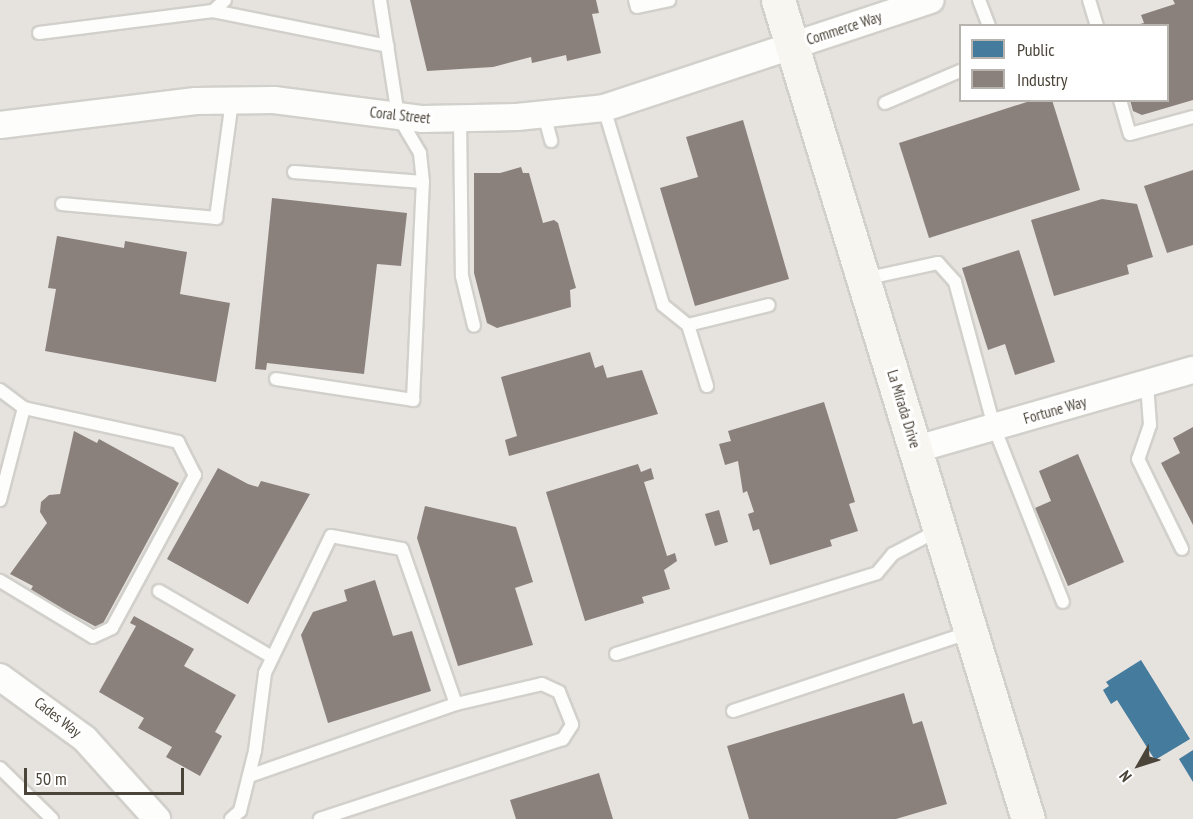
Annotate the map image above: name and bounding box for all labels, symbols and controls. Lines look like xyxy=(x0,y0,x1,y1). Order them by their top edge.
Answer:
street label: Commerce Way xyxy=(804,7,884,49)
legend xyxy=(959,24,1169,102)
text: Public xyxy=(1017,38,1055,61)
text: Industry xyxy=(1017,68,1067,91)
street label: Coral Street xyxy=(369,103,431,127)
street label: La Mirada Drive xyxy=(884,368,924,450)
street label: Fortune Way xyxy=(1021,392,1089,428)
street label: Cades Way xyxy=(31,693,85,741)
north arrow xyxy=(1109,735,1169,795)
scale bar xyxy=(27,756,188,794)
text: 50 m xyxy=(35,767,67,790)
text: N xyxy=(1115,767,1136,786)

